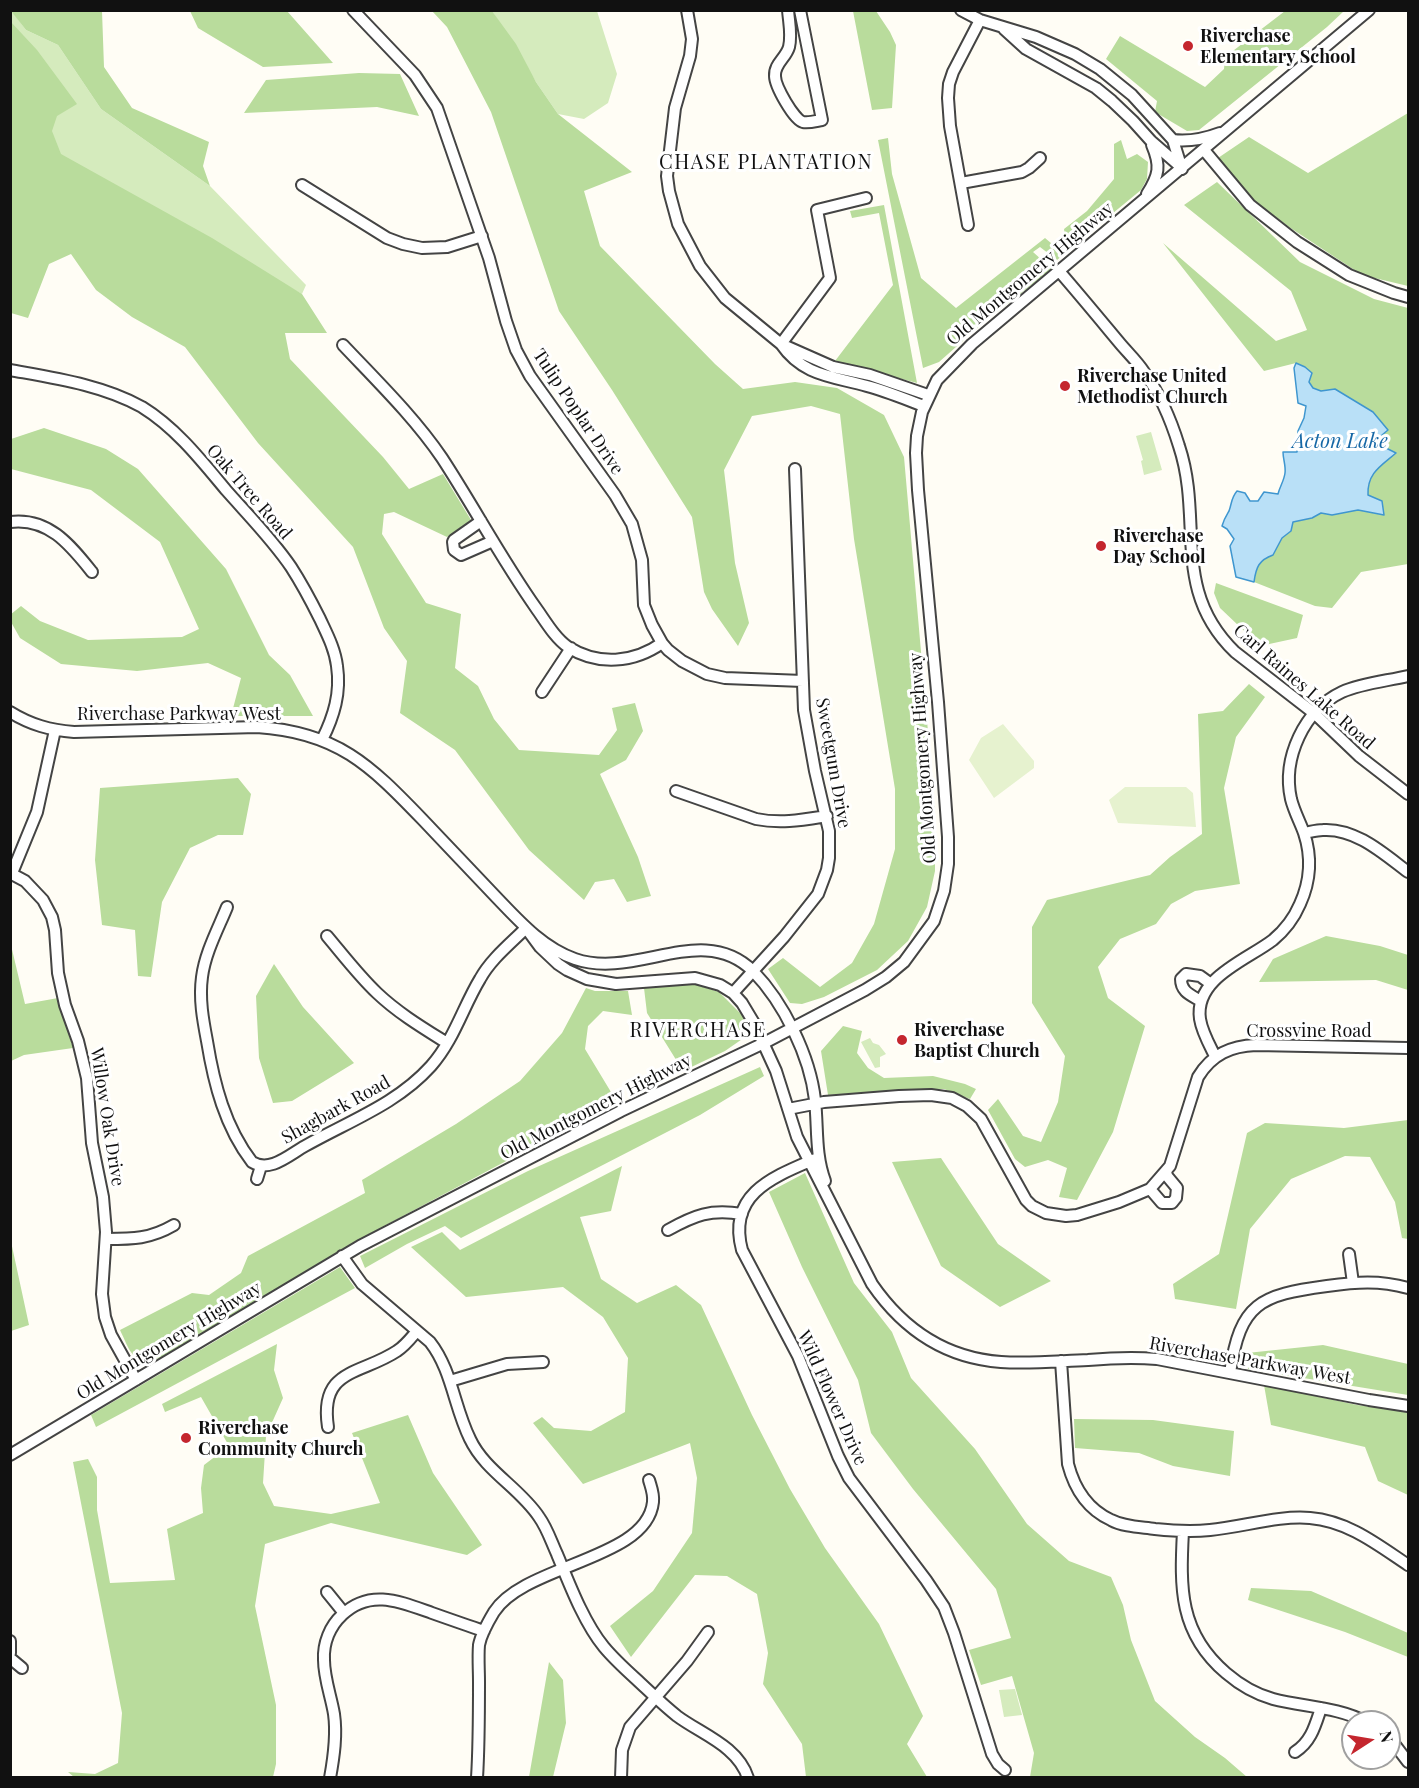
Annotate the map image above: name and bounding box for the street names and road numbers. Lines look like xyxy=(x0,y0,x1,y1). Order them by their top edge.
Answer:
street label: Old Montgomery Highway xyxy=(942,198,1118,350)
street label: Tulip Poplar Drive xyxy=(528,345,628,479)
street label: Oak Tree Road xyxy=(202,440,296,544)
street label: Carl Raines Lake Road xyxy=(1229,620,1379,754)
street label: Old Montgomery Highway xyxy=(905,652,941,864)
street label: Sweetgum Drive xyxy=(811,696,855,830)
street label: Riverchase Parkway West xyxy=(77,703,281,725)
street label: Crossvine Road xyxy=(1246,1020,1372,1042)
street label: Willow Oak Drive xyxy=(85,1046,129,1188)
street label: Old Montgomery Highway xyxy=(497,1049,695,1165)
street label: Shagbark Road xyxy=(278,1071,394,1149)
street label: Old Montgomery Highway xyxy=(73,1277,265,1405)
street label: Wild Flower Drive xyxy=(793,1327,871,1469)
street label: Riverchase Parkway West xyxy=(1148,1333,1352,1389)

